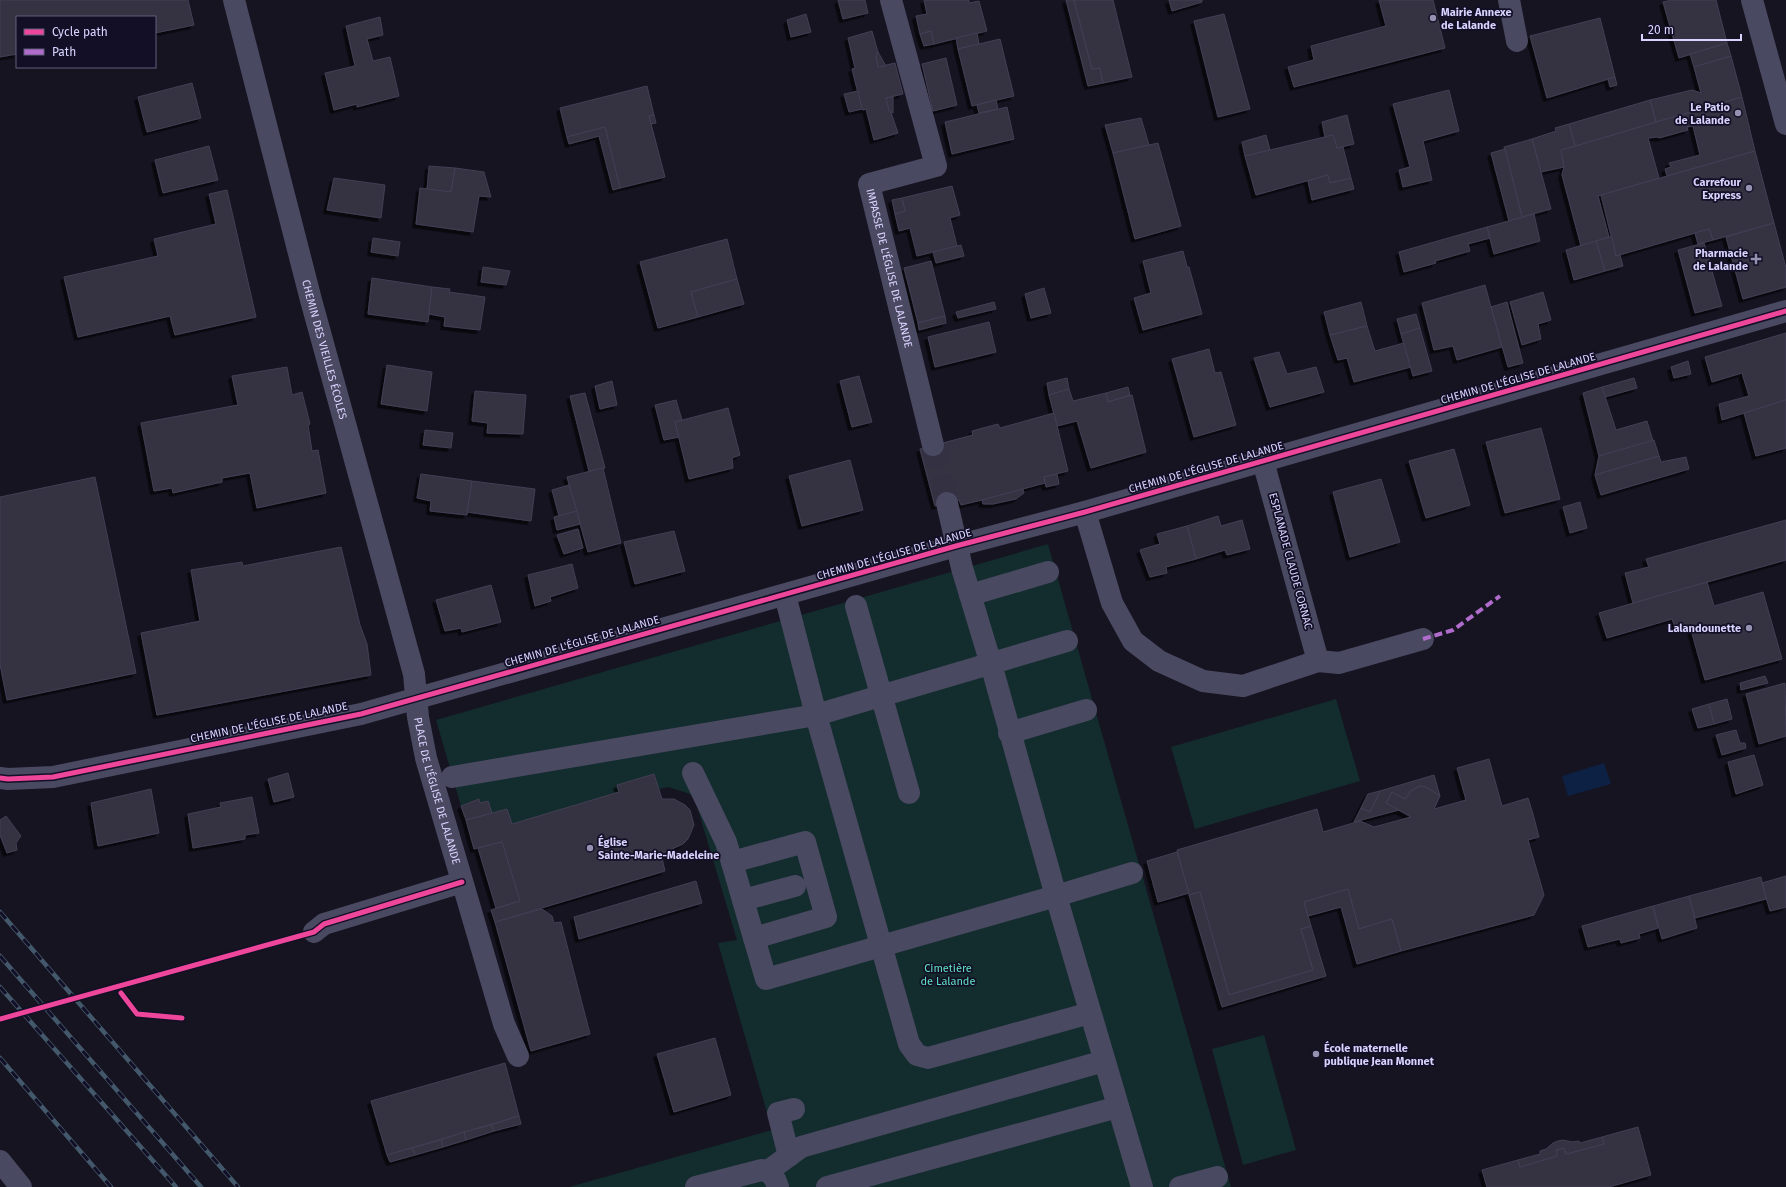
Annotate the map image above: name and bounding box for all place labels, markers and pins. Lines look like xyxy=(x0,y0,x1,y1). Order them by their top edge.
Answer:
place label: Mairie Annexe de Lalande xyxy=(1441,6,1512,32)
marker: Mairie Annexe de Lalande xyxy=(1428,13,1438,23)
place label: Le Patio de Lalande xyxy=(1675,101,1731,127)
marker: Le Patio de Lalande xyxy=(1733,108,1743,118)
place label: Carrefour Express xyxy=(1693,176,1742,202)
marker: Carrefour Express xyxy=(1744,183,1754,193)
place label: Pharmacie de Lalande xyxy=(1693,247,1748,273)
marker: Pharmacie de Lalande xyxy=(1751,254,1761,264)
place label: Lalandounette xyxy=(1668,622,1741,635)
marker: Lalandounette xyxy=(1744,623,1754,633)
place label: Église Sainte-Marie-Madeleine xyxy=(598,835,719,862)
marker: Église Sainte-Marie-Madeleine xyxy=(585,843,595,853)
place label: École maternelle publique Jean Monnet xyxy=(1324,1041,1435,1068)
marker: École maternelle publique Jean Monnet xyxy=(1311,1049,1321,1059)

